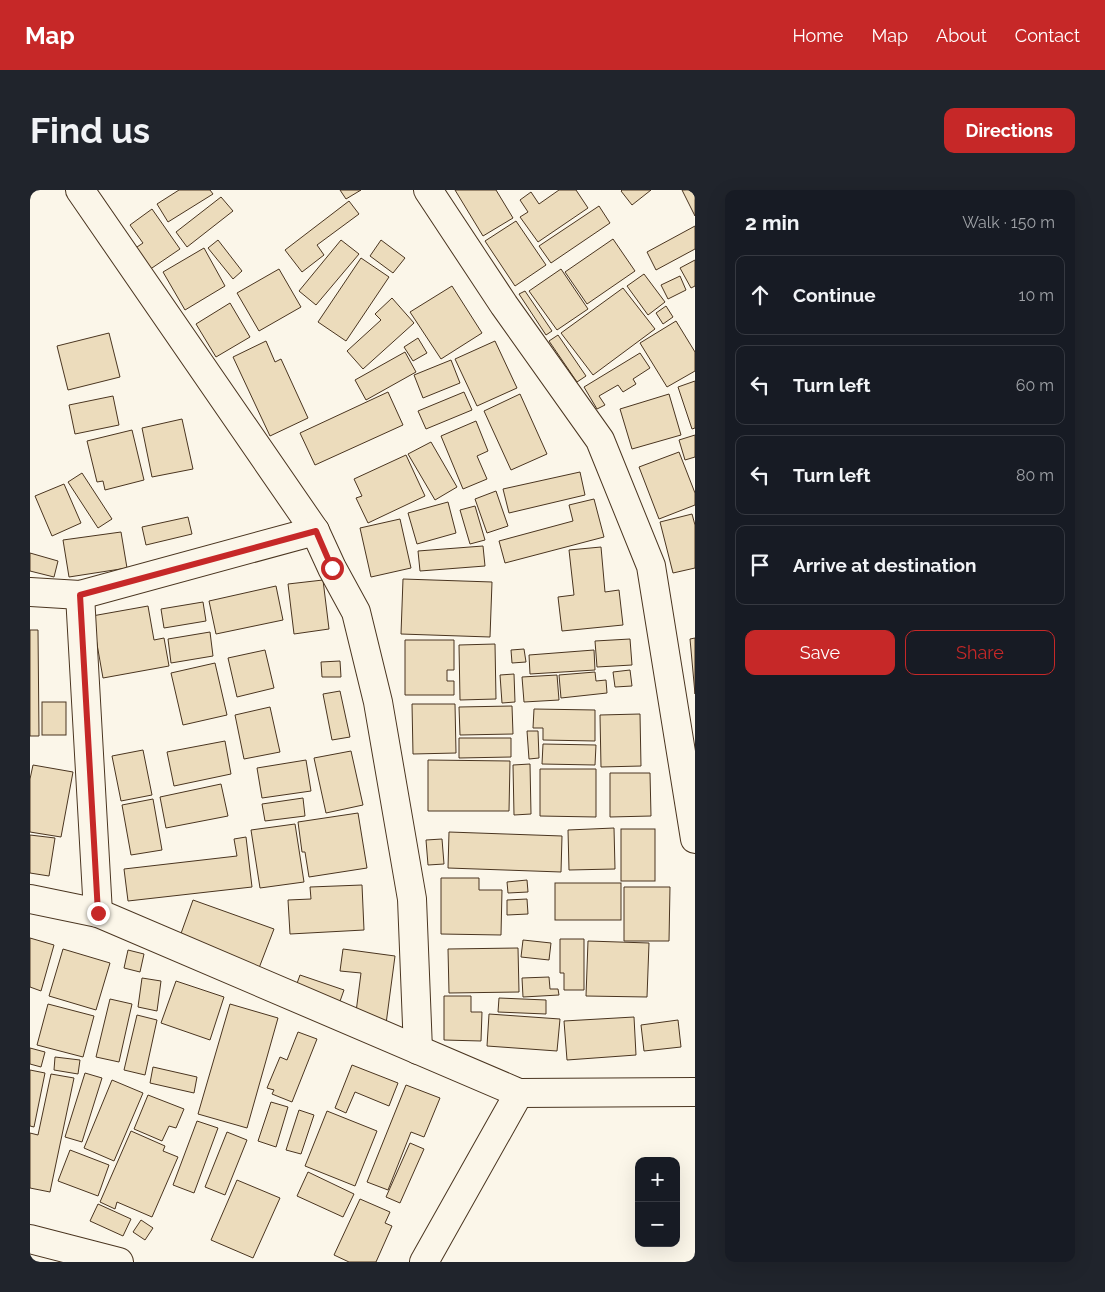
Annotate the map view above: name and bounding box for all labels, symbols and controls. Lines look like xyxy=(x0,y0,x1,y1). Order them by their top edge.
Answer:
text: Map xyxy=(25,21,75,50)
text: Home xyxy=(792,25,843,46)
text: Map xyxy=(871,25,908,46)
text: About xyxy=(936,25,987,46)
text: Contact xyxy=(1015,25,1080,46)
button: Directions xyxy=(944,108,1075,153)
text: Find us xyxy=(30,110,150,151)
text: 2 min xyxy=(745,210,799,235)
text: Walk · 150 m xyxy=(962,213,1055,232)
icon: ahead xyxy=(746,281,774,309)
text: Continue xyxy=(793,284,876,306)
text: 10 m xyxy=(1019,286,1054,305)
icon: left xyxy=(746,371,774,399)
text: Turn left xyxy=(793,374,870,396)
text: 60 m xyxy=(1016,376,1054,395)
icon: left xyxy=(746,461,774,489)
text: Turn left xyxy=(793,464,870,486)
text: 80 m xyxy=(1016,466,1054,485)
icon: arrive xyxy=(746,551,774,579)
text: Arrive at destination xyxy=(793,554,977,576)
route start xyxy=(321,557,344,580)
button: Save xyxy=(745,630,895,675)
button: Share xyxy=(905,630,1055,675)
route end xyxy=(87,902,110,925)
map controls xyxy=(635,1157,680,1247)
button: + xyxy=(635,1157,680,1202)
button: − xyxy=(635,1202,680,1247)

